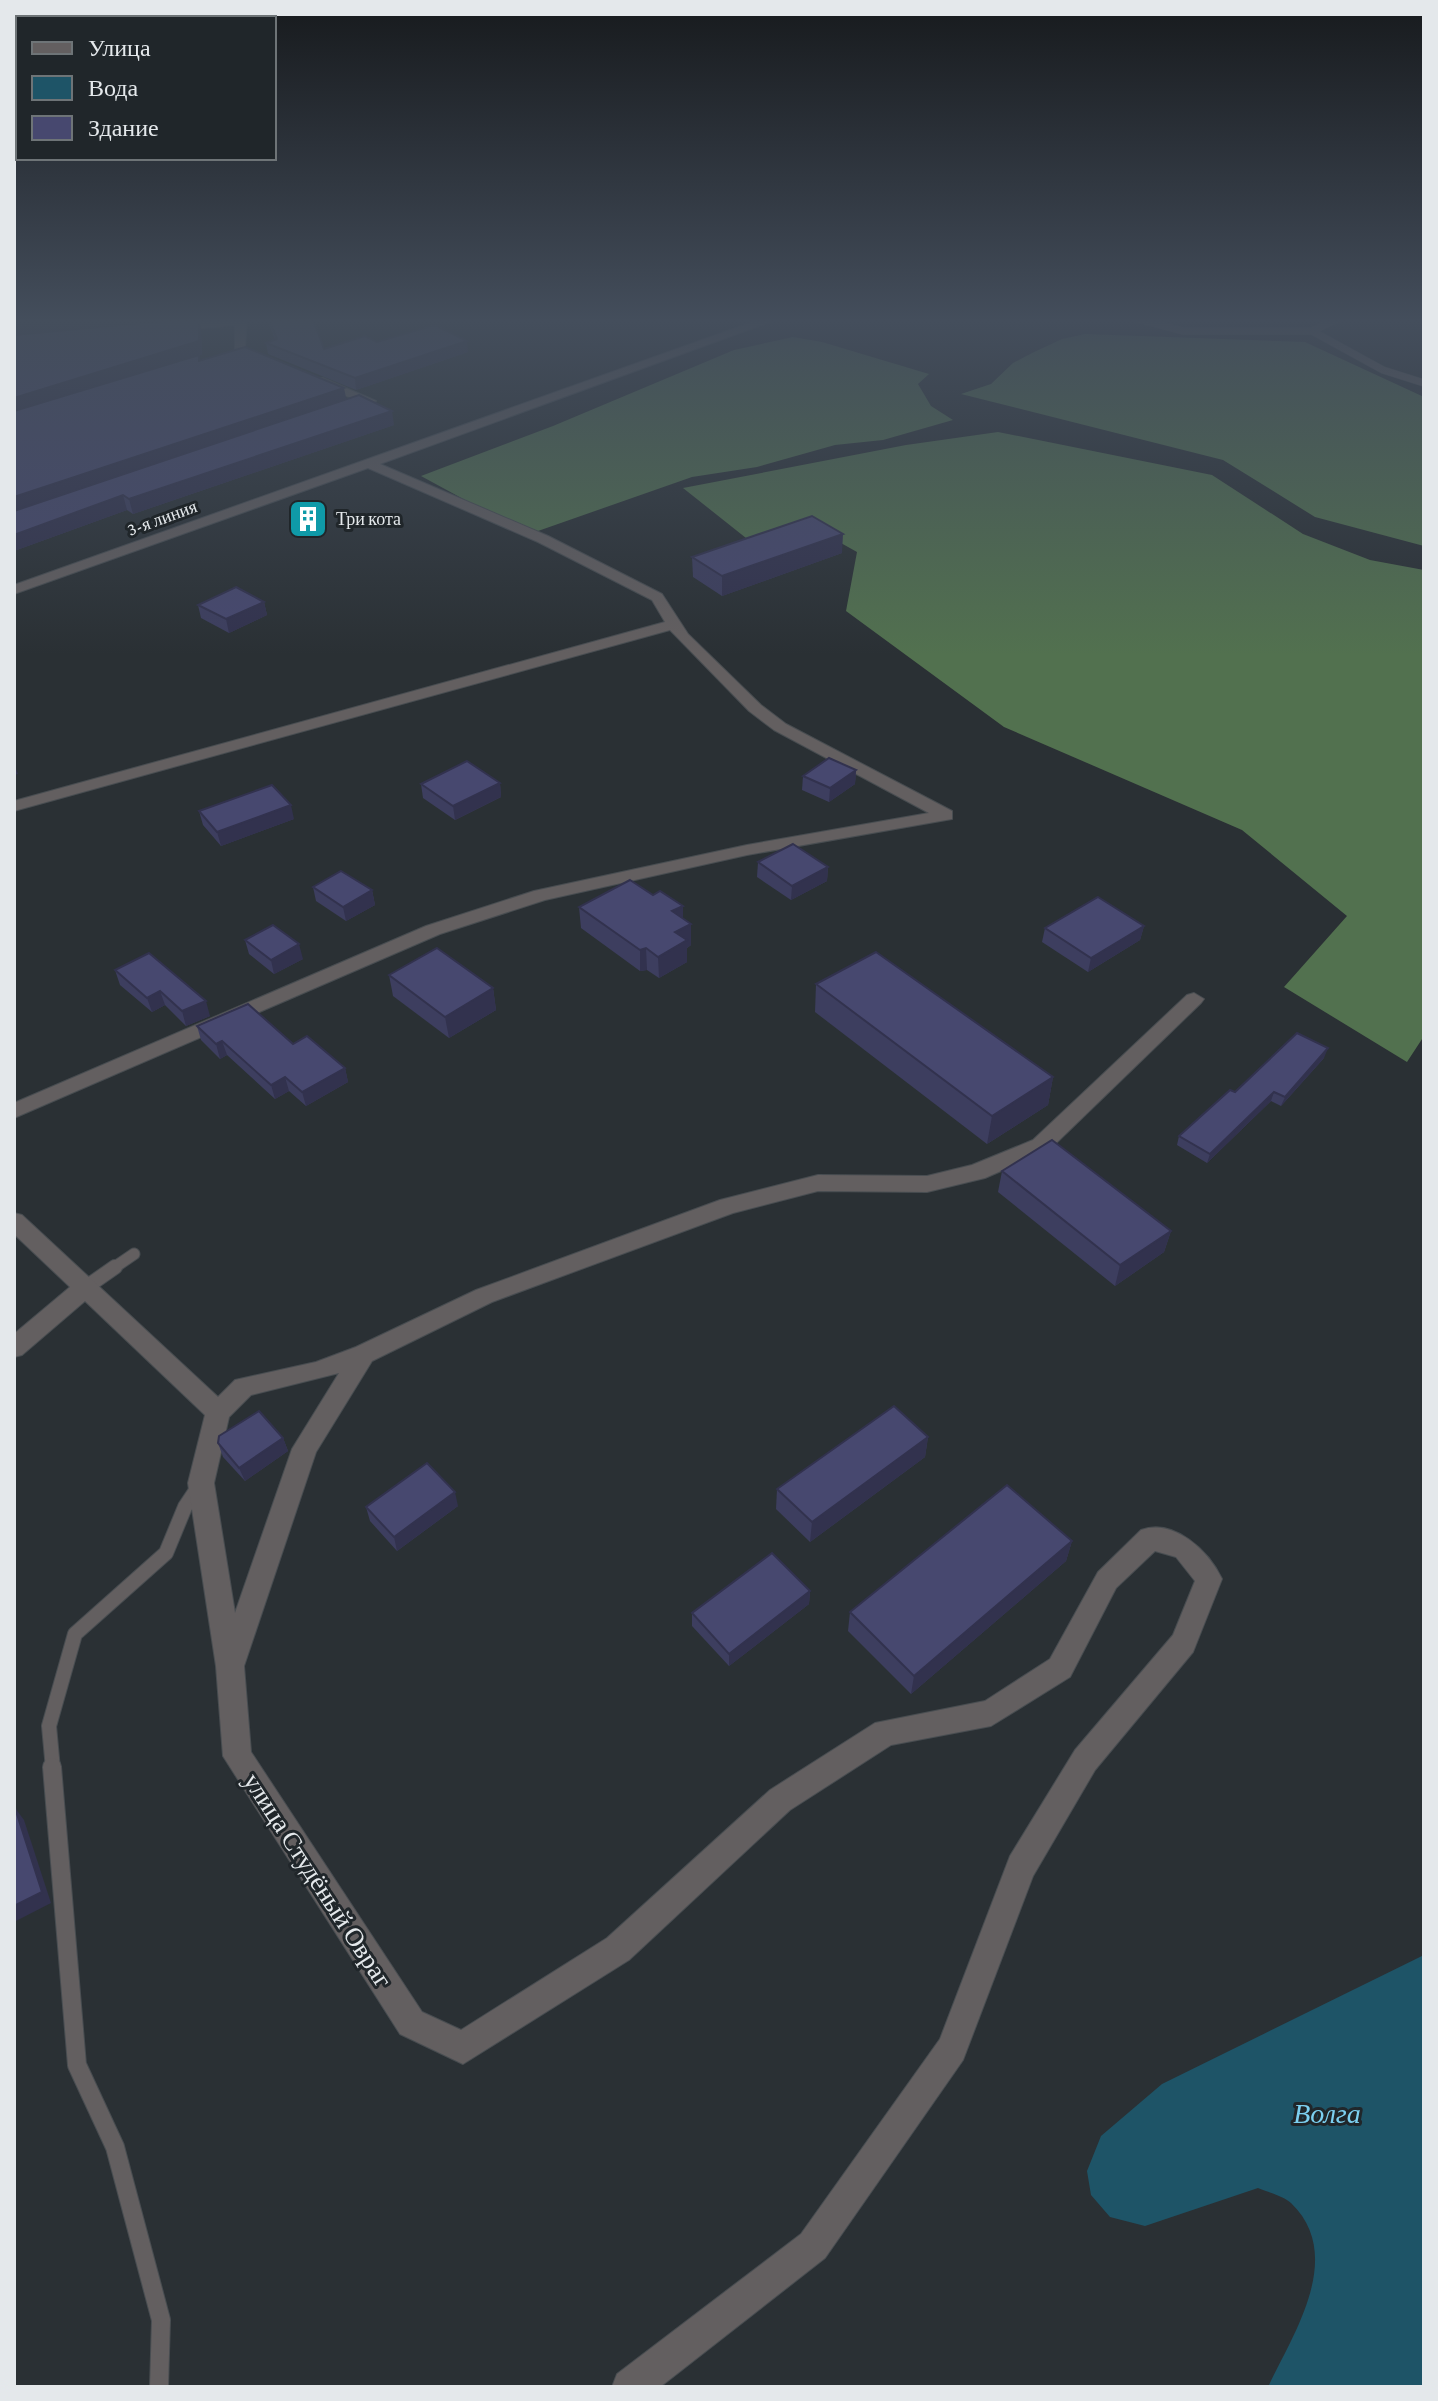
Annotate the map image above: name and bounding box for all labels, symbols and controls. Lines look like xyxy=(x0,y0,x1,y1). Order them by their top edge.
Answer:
legend xyxy=(16,16,276,160)
text: Улица xyxy=(88,34,151,61)
text: Вода xyxy=(88,74,139,101)
text: Здание xyxy=(88,114,159,141)
street label: 3-я линия xyxy=(124,496,200,540)
building icon: Три кота xyxy=(287,498,329,540)
place label: Три кота xyxy=(336,509,401,529)
street label: улица Студёный Овраг xyxy=(237,1768,398,1993)
water label: Волга xyxy=(1293,2098,1361,2129)

